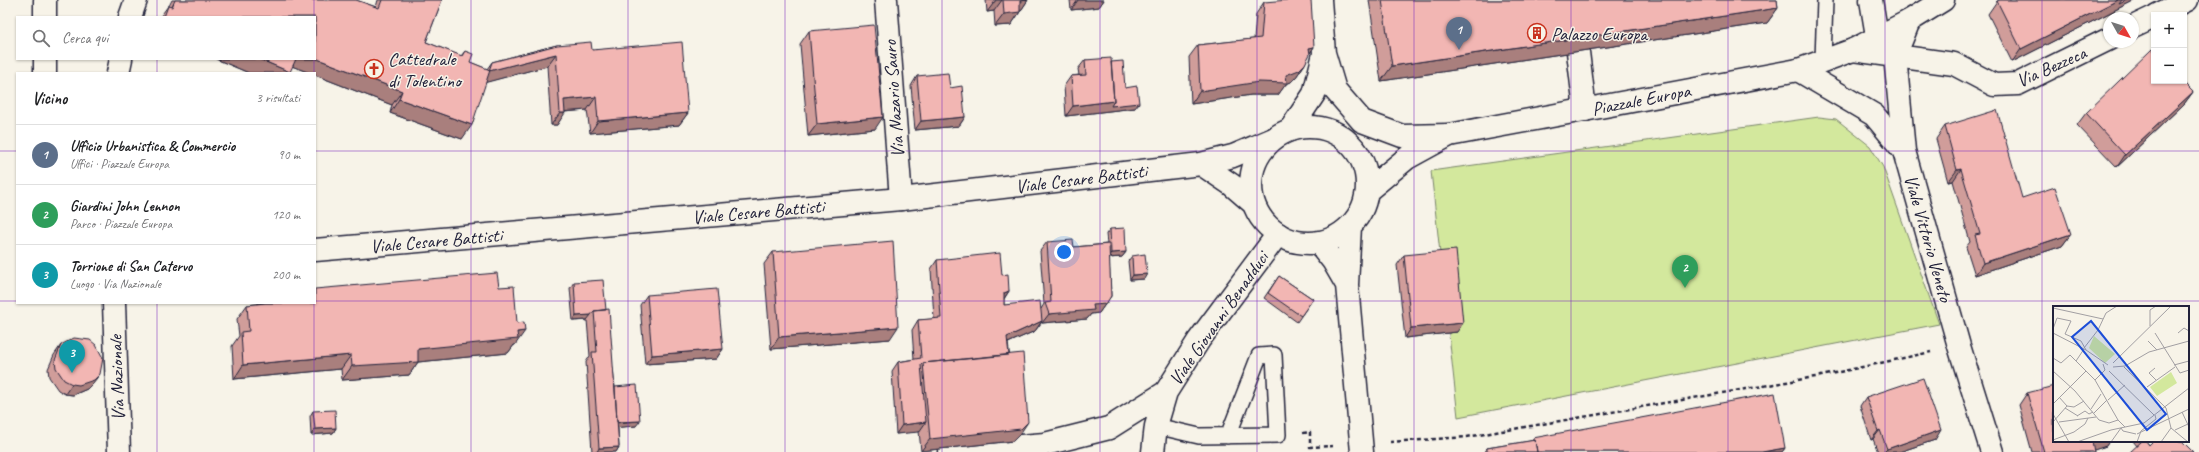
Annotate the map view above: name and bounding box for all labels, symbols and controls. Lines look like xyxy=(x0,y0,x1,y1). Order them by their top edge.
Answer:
north arrow xyxy=(2103,12,2139,48)
map controls xyxy=(2151,12,2187,84)
button: + xyxy=(2151,12,2187,48)
search box xyxy=(16,16,316,60)
pin: 1 xyxy=(1446,17,1472,50)
building icon: Palazzo Europa xyxy=(1526,22,1548,44)
place label: Palazzo Europa xyxy=(1551,22,1649,46)
icon: search xyxy=(30,27,52,49)
text: Cerca qui xyxy=(62,29,108,48)
street label: Via Nazario Sauro xyxy=(878,38,910,158)
street label: Via Bezzeca xyxy=(2013,40,2091,93)
place label: Cattedrale di Tolentino xyxy=(388,47,463,93)
button: − xyxy=(2151,48,2187,84)
church icon: Cattedrale di Tolentino xyxy=(363,58,385,80)
street label: Piazzale Europa xyxy=(1590,78,1694,121)
text: Vicino xyxy=(32,88,67,109)
text: 3 risultati xyxy=(256,90,300,106)
text: Ufficio Urbanistica & Commercio xyxy=(70,137,235,156)
text: 1 xyxy=(42,147,48,163)
text: 90 m xyxy=(278,147,300,163)
text: Uffici · Piazzale Europa xyxy=(70,156,169,172)
street label: Viale Cesare Battisti xyxy=(1014,159,1151,199)
street label: Viale Vittorio Veneto xyxy=(1898,172,1958,306)
street label: Viale Cesare Battisti xyxy=(691,194,827,230)
text: Giardini John Lennon xyxy=(70,197,180,216)
text: 2 xyxy=(42,207,48,223)
text: 120 m xyxy=(272,207,300,223)
text: Parco · Piazzale Europa xyxy=(70,216,172,232)
street label: Viale Cesare Battisti xyxy=(369,223,505,259)
your location xyxy=(1054,242,1074,262)
street label: Viale Giovanni Benadduci xyxy=(1164,245,1275,390)
pin: 2 xyxy=(1672,255,1698,288)
text: Torrione di San Catervo xyxy=(70,257,192,276)
text: 3 xyxy=(42,267,48,283)
text: 200 m xyxy=(272,267,300,283)
text: Luogo · Via Nazionale xyxy=(70,276,161,292)
inset map xyxy=(2053,306,2189,442)
street label: Via Nazionale xyxy=(103,333,130,421)
pin: 3 xyxy=(59,340,85,373)

